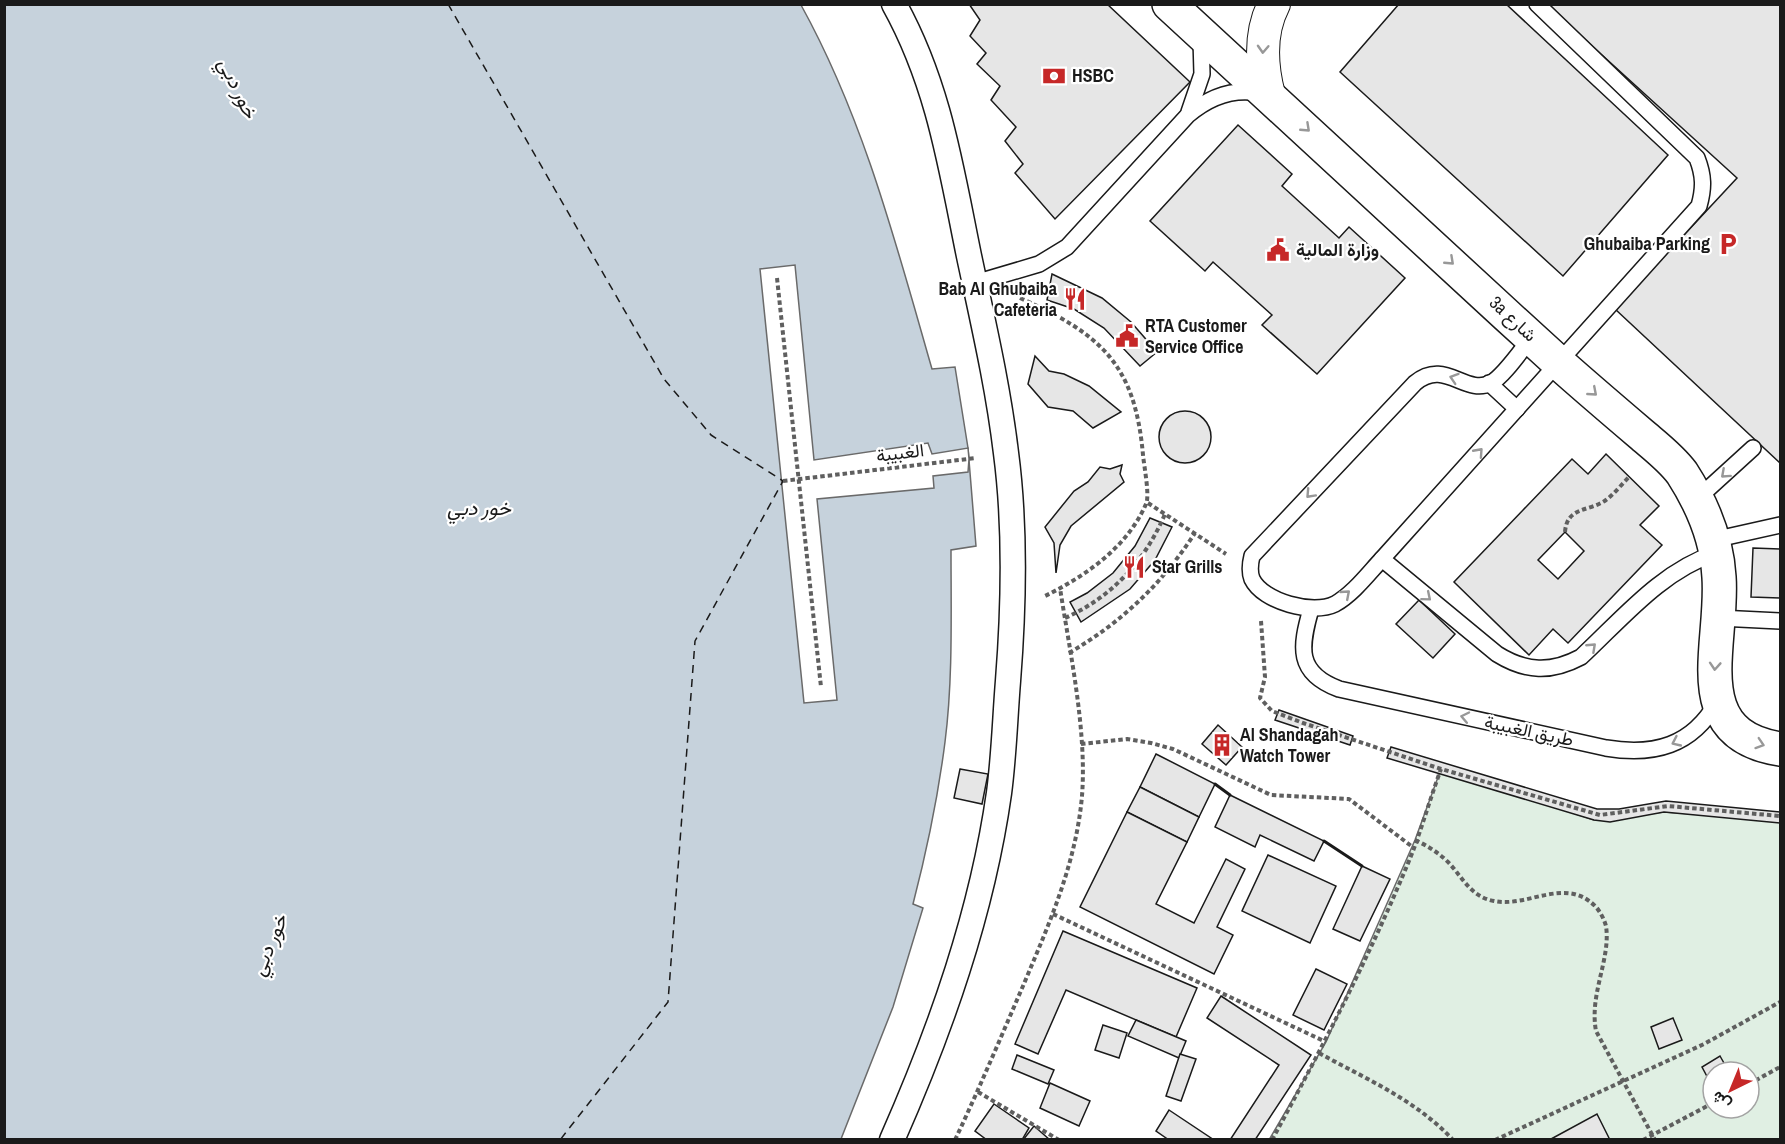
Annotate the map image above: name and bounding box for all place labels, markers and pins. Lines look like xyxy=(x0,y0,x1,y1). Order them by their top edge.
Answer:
bank icon: HSBC xyxy=(1041,63,1067,89)
place label: HSBC xyxy=(1072,63,1114,88)
place label: Ghubaiba Parking xyxy=(1584,231,1710,256)
parking icon: Ghubaiba Parking xyxy=(1715,231,1741,257)
public building icon: وزارة المالية xyxy=(1265,237,1291,263)
place label: وزارة المالية xyxy=(1296,237,1379,262)
place label: Bab Al Ghubaiba Cafeteria xyxy=(939,276,1058,322)
restaurant icon: Bab Al Ghubaiba Cafeteria xyxy=(1062,286,1088,312)
place label: RTA Customer Service Office xyxy=(1145,313,1247,359)
public building icon: RTA Customer Service Office xyxy=(1114,323,1140,349)
restaurant icon: Star Grills xyxy=(1121,554,1147,580)
place label: Star Grills xyxy=(1152,554,1223,579)
place label: Al Shandagah Watch Tower xyxy=(1240,722,1338,768)
building icon: Al Shandagah Watch Tower xyxy=(1209,732,1235,758)

